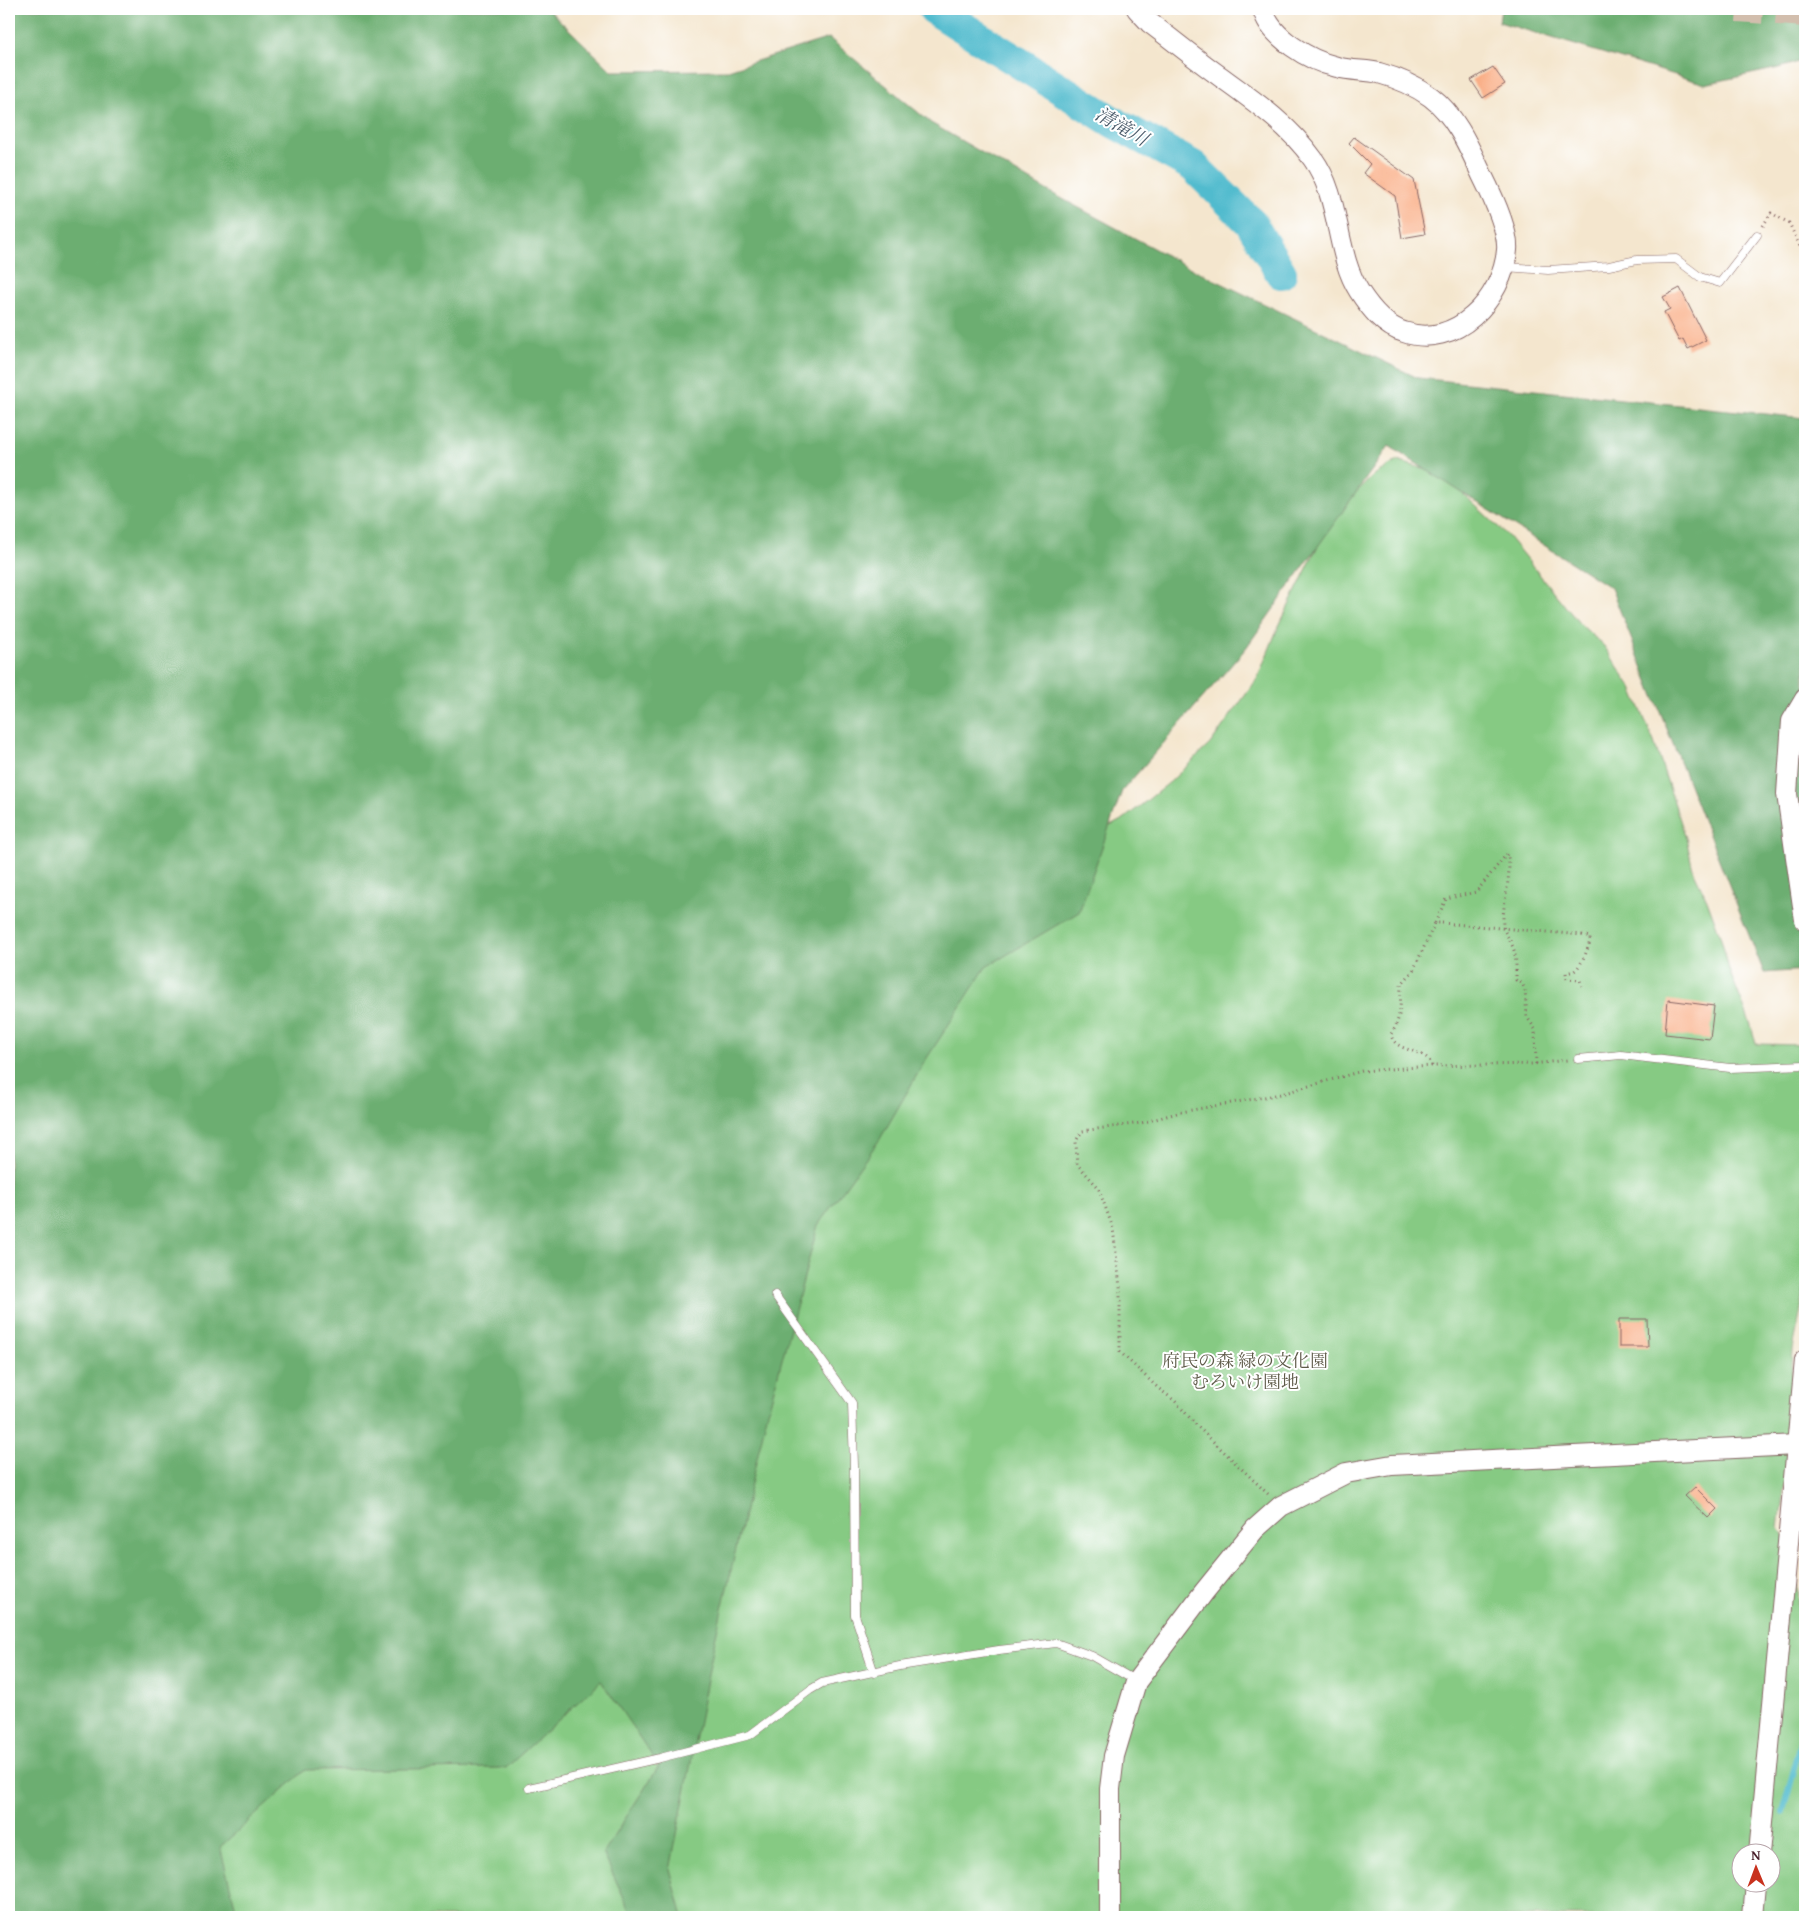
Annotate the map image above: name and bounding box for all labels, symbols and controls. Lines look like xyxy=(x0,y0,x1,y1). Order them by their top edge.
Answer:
water label: 清滝川 xyxy=(1090,100,1155,153)
park label: 府民の森 緑の文化園 むろいけ園地 xyxy=(1162,1347,1328,1395)
north arrow xyxy=(1732,1844,1782,1894)
text: N xyxy=(1751,1845,1761,1865)

